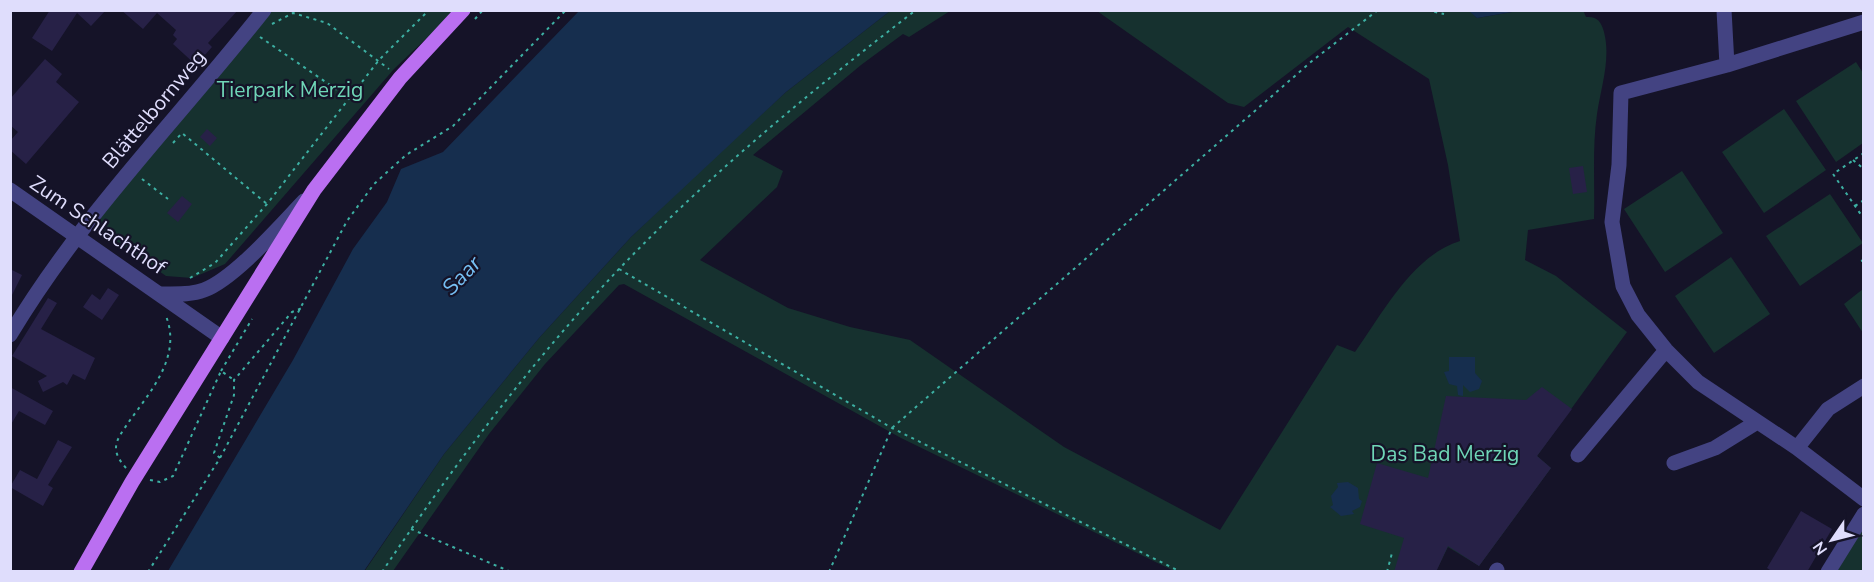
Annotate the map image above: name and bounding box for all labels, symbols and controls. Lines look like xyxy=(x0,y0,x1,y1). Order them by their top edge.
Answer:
street label: Blättelbornweg xyxy=(96,44,212,174)
park label: Tierpark Merzig xyxy=(217,76,363,104)
street label: Zum Schlachthof xyxy=(24,169,172,282)
water label: Saar xyxy=(435,248,489,302)
park label: Das Bad Merzig xyxy=(1371,440,1519,468)
north arrow xyxy=(1802,510,1862,570)
text: N xyxy=(1808,537,1833,559)

